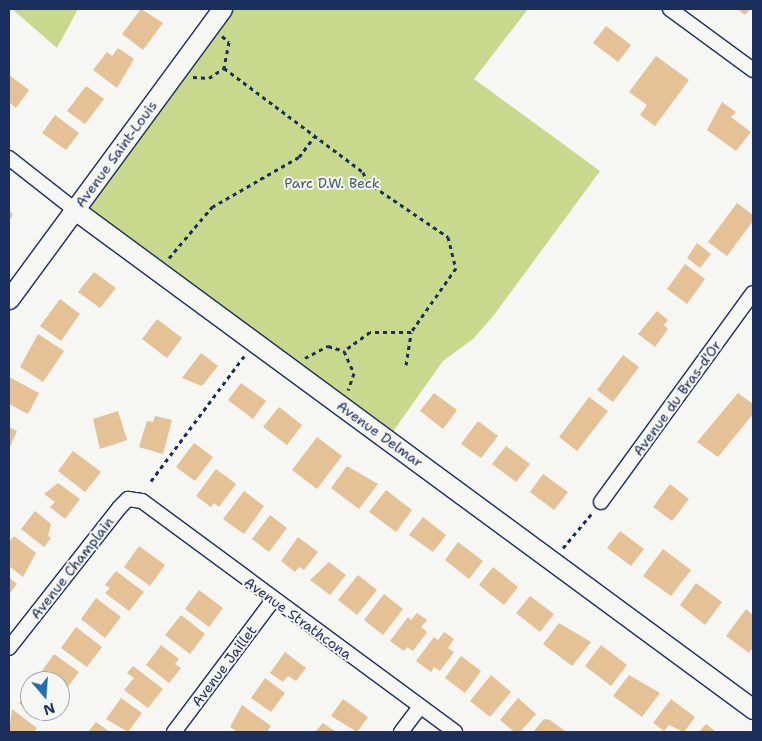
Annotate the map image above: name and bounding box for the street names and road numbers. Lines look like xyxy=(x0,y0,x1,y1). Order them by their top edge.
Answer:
street label: Avenue Saint-Louis xyxy=(72,97,160,211)
street label: Avenue du Bras-d'Or xyxy=(629,337,725,459)
street label: Avenue Delmar xyxy=(334,397,426,471)
street label: Avenue Champlain xyxy=(27,514,117,622)
street label: Avenue Strathcona xyxy=(241,573,355,663)
street label: Avenue Jaillet xyxy=(188,622,260,710)

